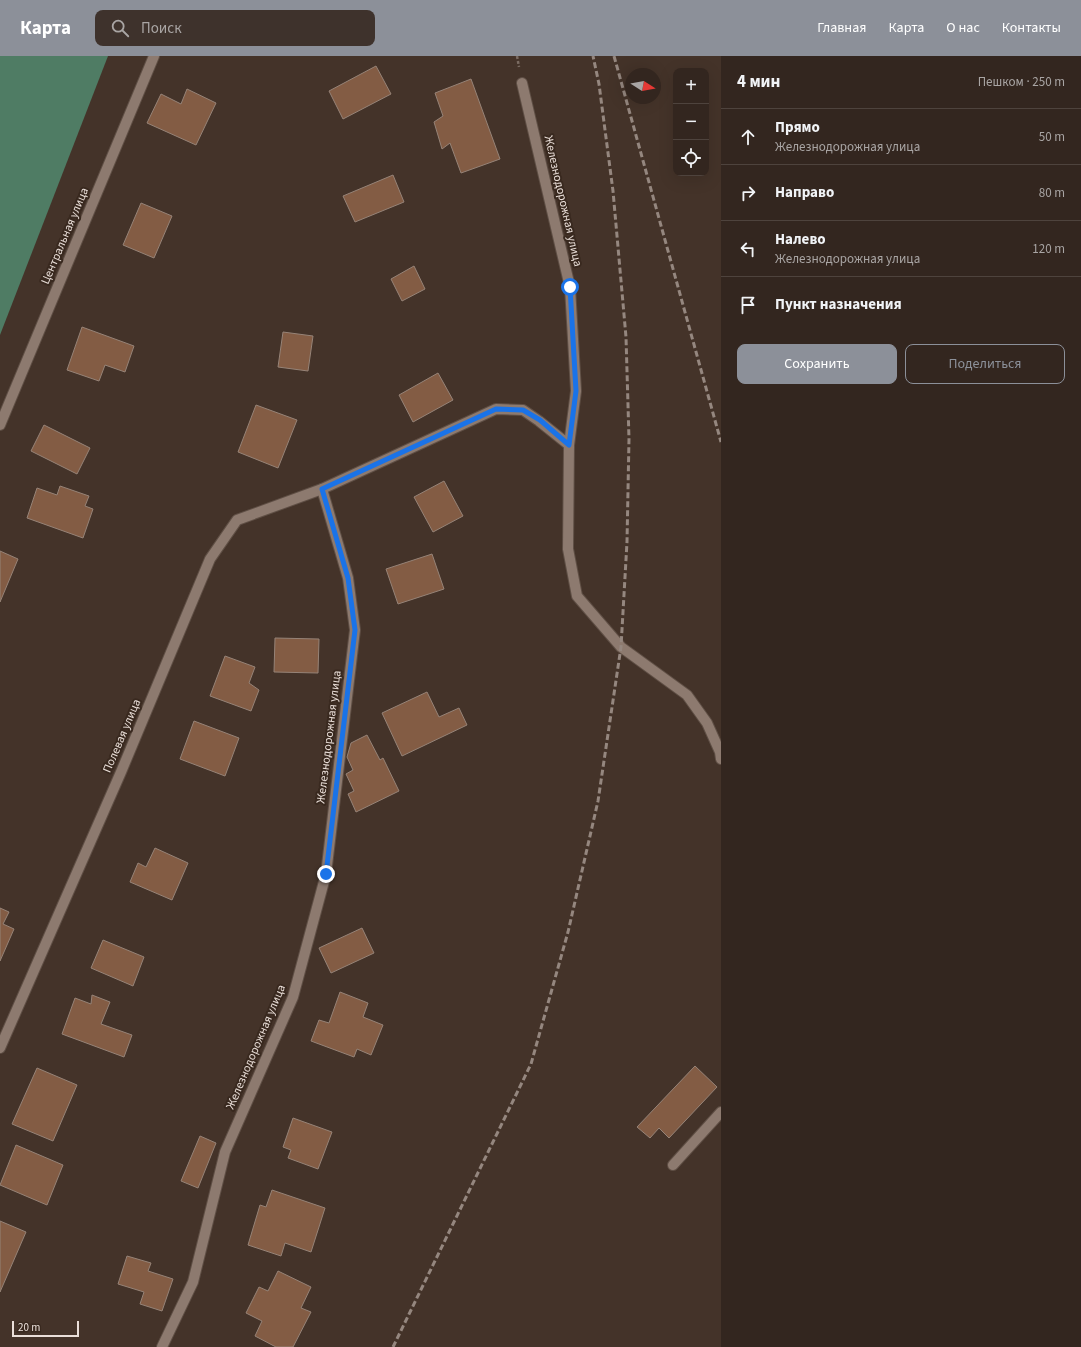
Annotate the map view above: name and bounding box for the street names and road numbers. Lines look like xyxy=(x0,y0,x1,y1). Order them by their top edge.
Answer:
street label: Железнодорожная улица xyxy=(540,134,586,268)
street label: Центральная улица xyxy=(37,185,93,287)
street label: Железнодорожная улица xyxy=(312,669,346,805)
street label: Полевая улица xyxy=(99,696,145,776)
street label: Железнодорожная улица xyxy=(222,982,290,1112)

